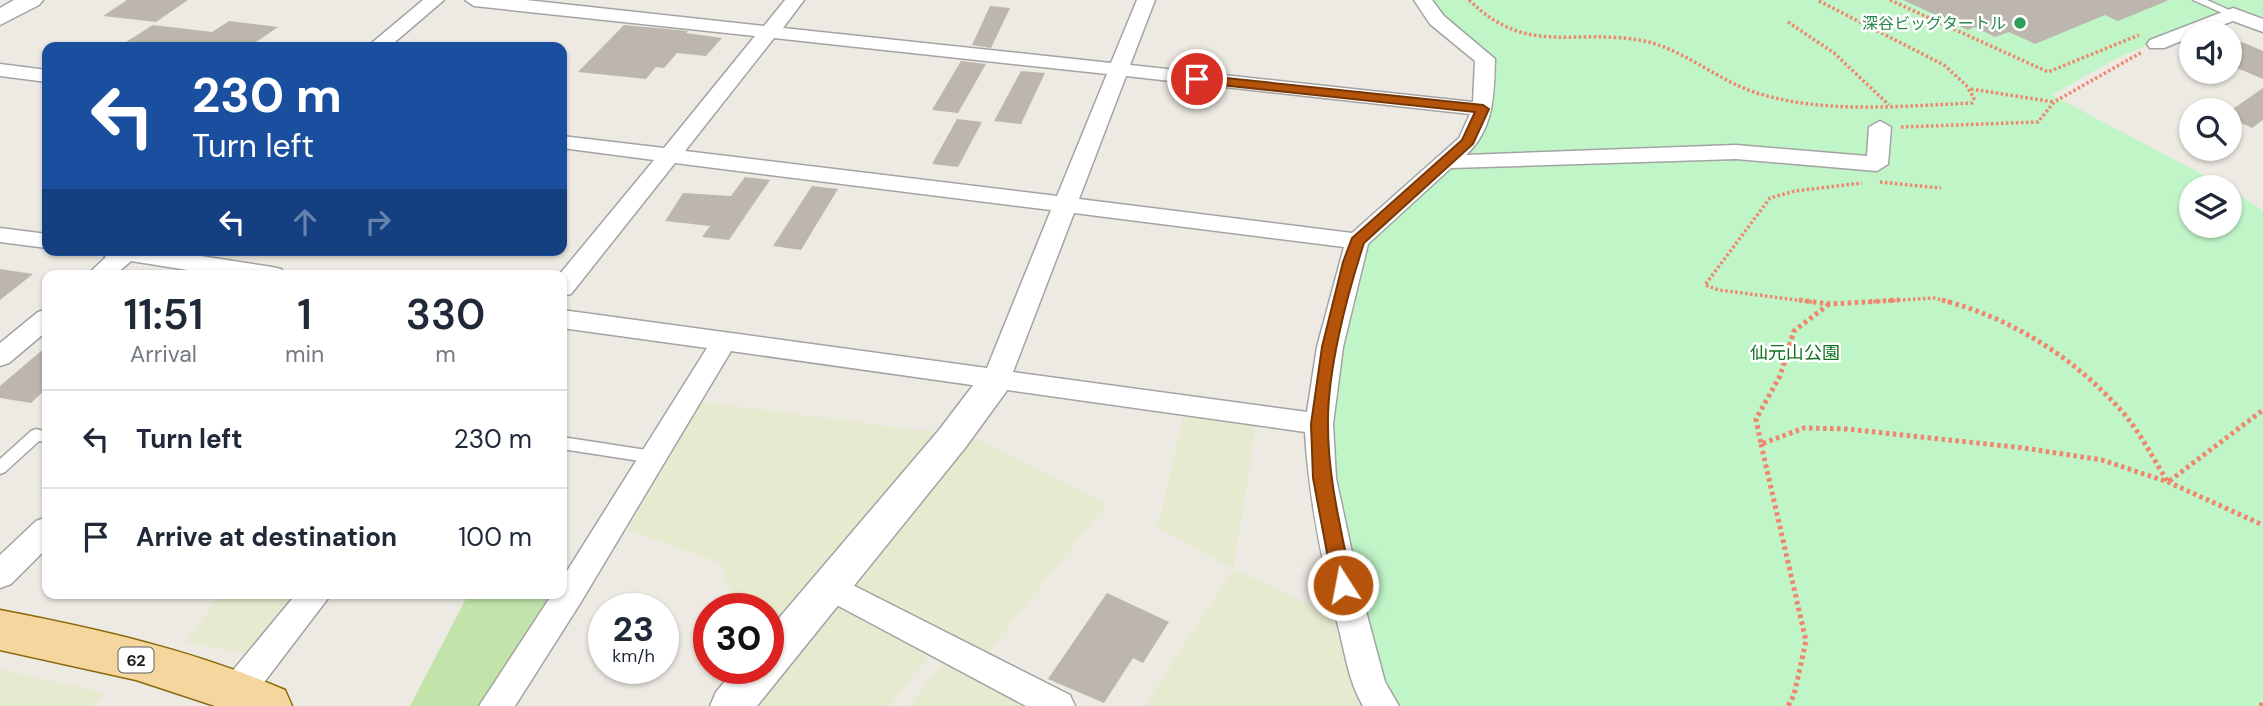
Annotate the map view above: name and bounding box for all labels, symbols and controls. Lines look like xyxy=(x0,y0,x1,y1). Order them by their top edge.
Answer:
place label: 深谷ビッグタートル xyxy=(1862,13,2006,34)
marker: 深谷ビッグタートル xyxy=(2012,15,2028,31)
map controls xyxy=(2179,21,2242,238)
button: sound xyxy=(2179,21,2242,84)
pin xyxy=(1167,49,1227,109)
icon: arrive xyxy=(1178,60,1216,98)
text: 230 m xyxy=(192,63,342,127)
icon: left xyxy=(77,70,168,161)
button: search xyxy=(2179,98,2242,161)
text: Turn left xyxy=(192,125,314,167)
button: layers xyxy=(2179,175,2242,238)
icon: left xyxy=(213,203,251,241)
icon: ahead xyxy=(286,203,324,241)
icon: right xyxy=(359,203,397,241)
text: 11:51 xyxy=(124,287,203,342)
text: 1 xyxy=(297,287,312,342)
text: 330 xyxy=(406,287,485,342)
text: Arrival xyxy=(130,339,197,369)
text: min xyxy=(285,339,324,369)
text: m xyxy=(435,339,456,369)
park label: 仙元山公園 xyxy=(1750,341,1840,365)
icon: left xyxy=(77,420,115,458)
text: Turn left xyxy=(136,422,243,456)
text: 230 m xyxy=(454,422,532,456)
icon: arrive xyxy=(77,518,115,556)
text: Arrive at destination xyxy=(136,520,397,554)
text: 100 m xyxy=(458,520,532,554)
position arrow xyxy=(1306,548,1380,622)
speed limit sign: 30 xyxy=(693,593,784,684)
text: 23 xyxy=(613,606,654,652)
text: km/h xyxy=(612,644,655,668)
road number: 62 xyxy=(118,648,154,673)

